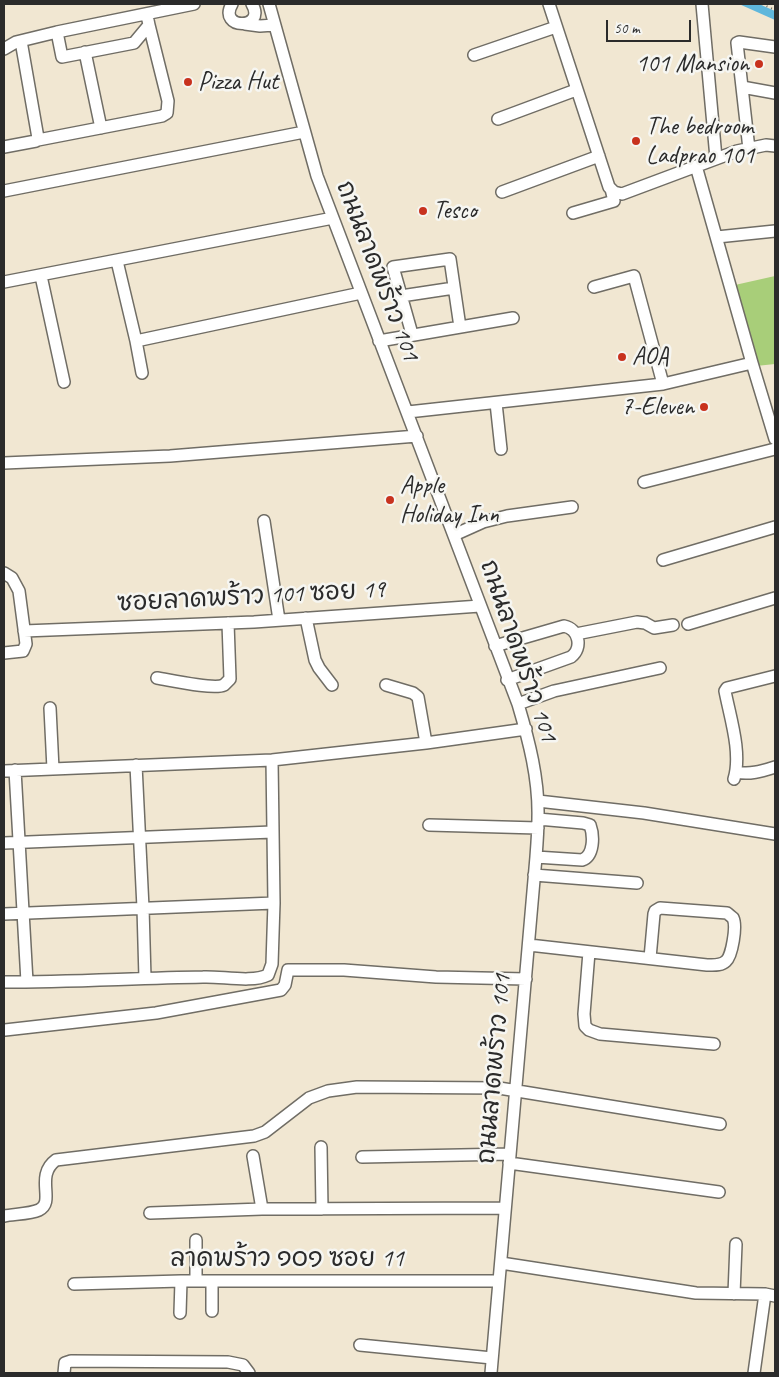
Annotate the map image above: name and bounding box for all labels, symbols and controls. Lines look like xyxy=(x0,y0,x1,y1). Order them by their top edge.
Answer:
scale bar xyxy=(609,10,694,42)
text: 50 m xyxy=(614,19,640,38)
place label: 101 Mansion xyxy=(636,49,749,79)
marker: 101 Mansion xyxy=(753,58,765,70)
place label: Pizza Hut xyxy=(198,67,278,97)
marker: Pizza Hut xyxy=(182,76,194,88)
place label: The bedroom Ladprao 101 xyxy=(646,112,754,171)
marker: The bedroom Ladprao 101 xyxy=(630,135,642,147)
street label: ถนนลาดพร้าว 101 xyxy=(329,177,425,365)
place label: Tesco xyxy=(433,196,476,226)
marker: Tesco xyxy=(417,205,429,217)
place label: AOA xyxy=(632,342,668,372)
marker: AOA xyxy=(616,351,628,363)
place label: 7-Eleven xyxy=(621,392,694,422)
marker: 7-Eleven xyxy=(698,401,710,413)
place label: Apple Holiday Inn xyxy=(400,471,499,530)
marker: Apple Holiday Inn xyxy=(384,494,396,506)
street label: ถนนลาดพร้าว 101 xyxy=(473,556,563,746)
street label: ซอยลาดพร้าว 101 ซอย 19 xyxy=(116,575,386,619)
street label: ถนนลาดพร้าว 101 xyxy=(472,973,518,1165)
street label: ลาดพร้าว ๑๐๑ ซอย 11 xyxy=(170,1244,404,1274)

